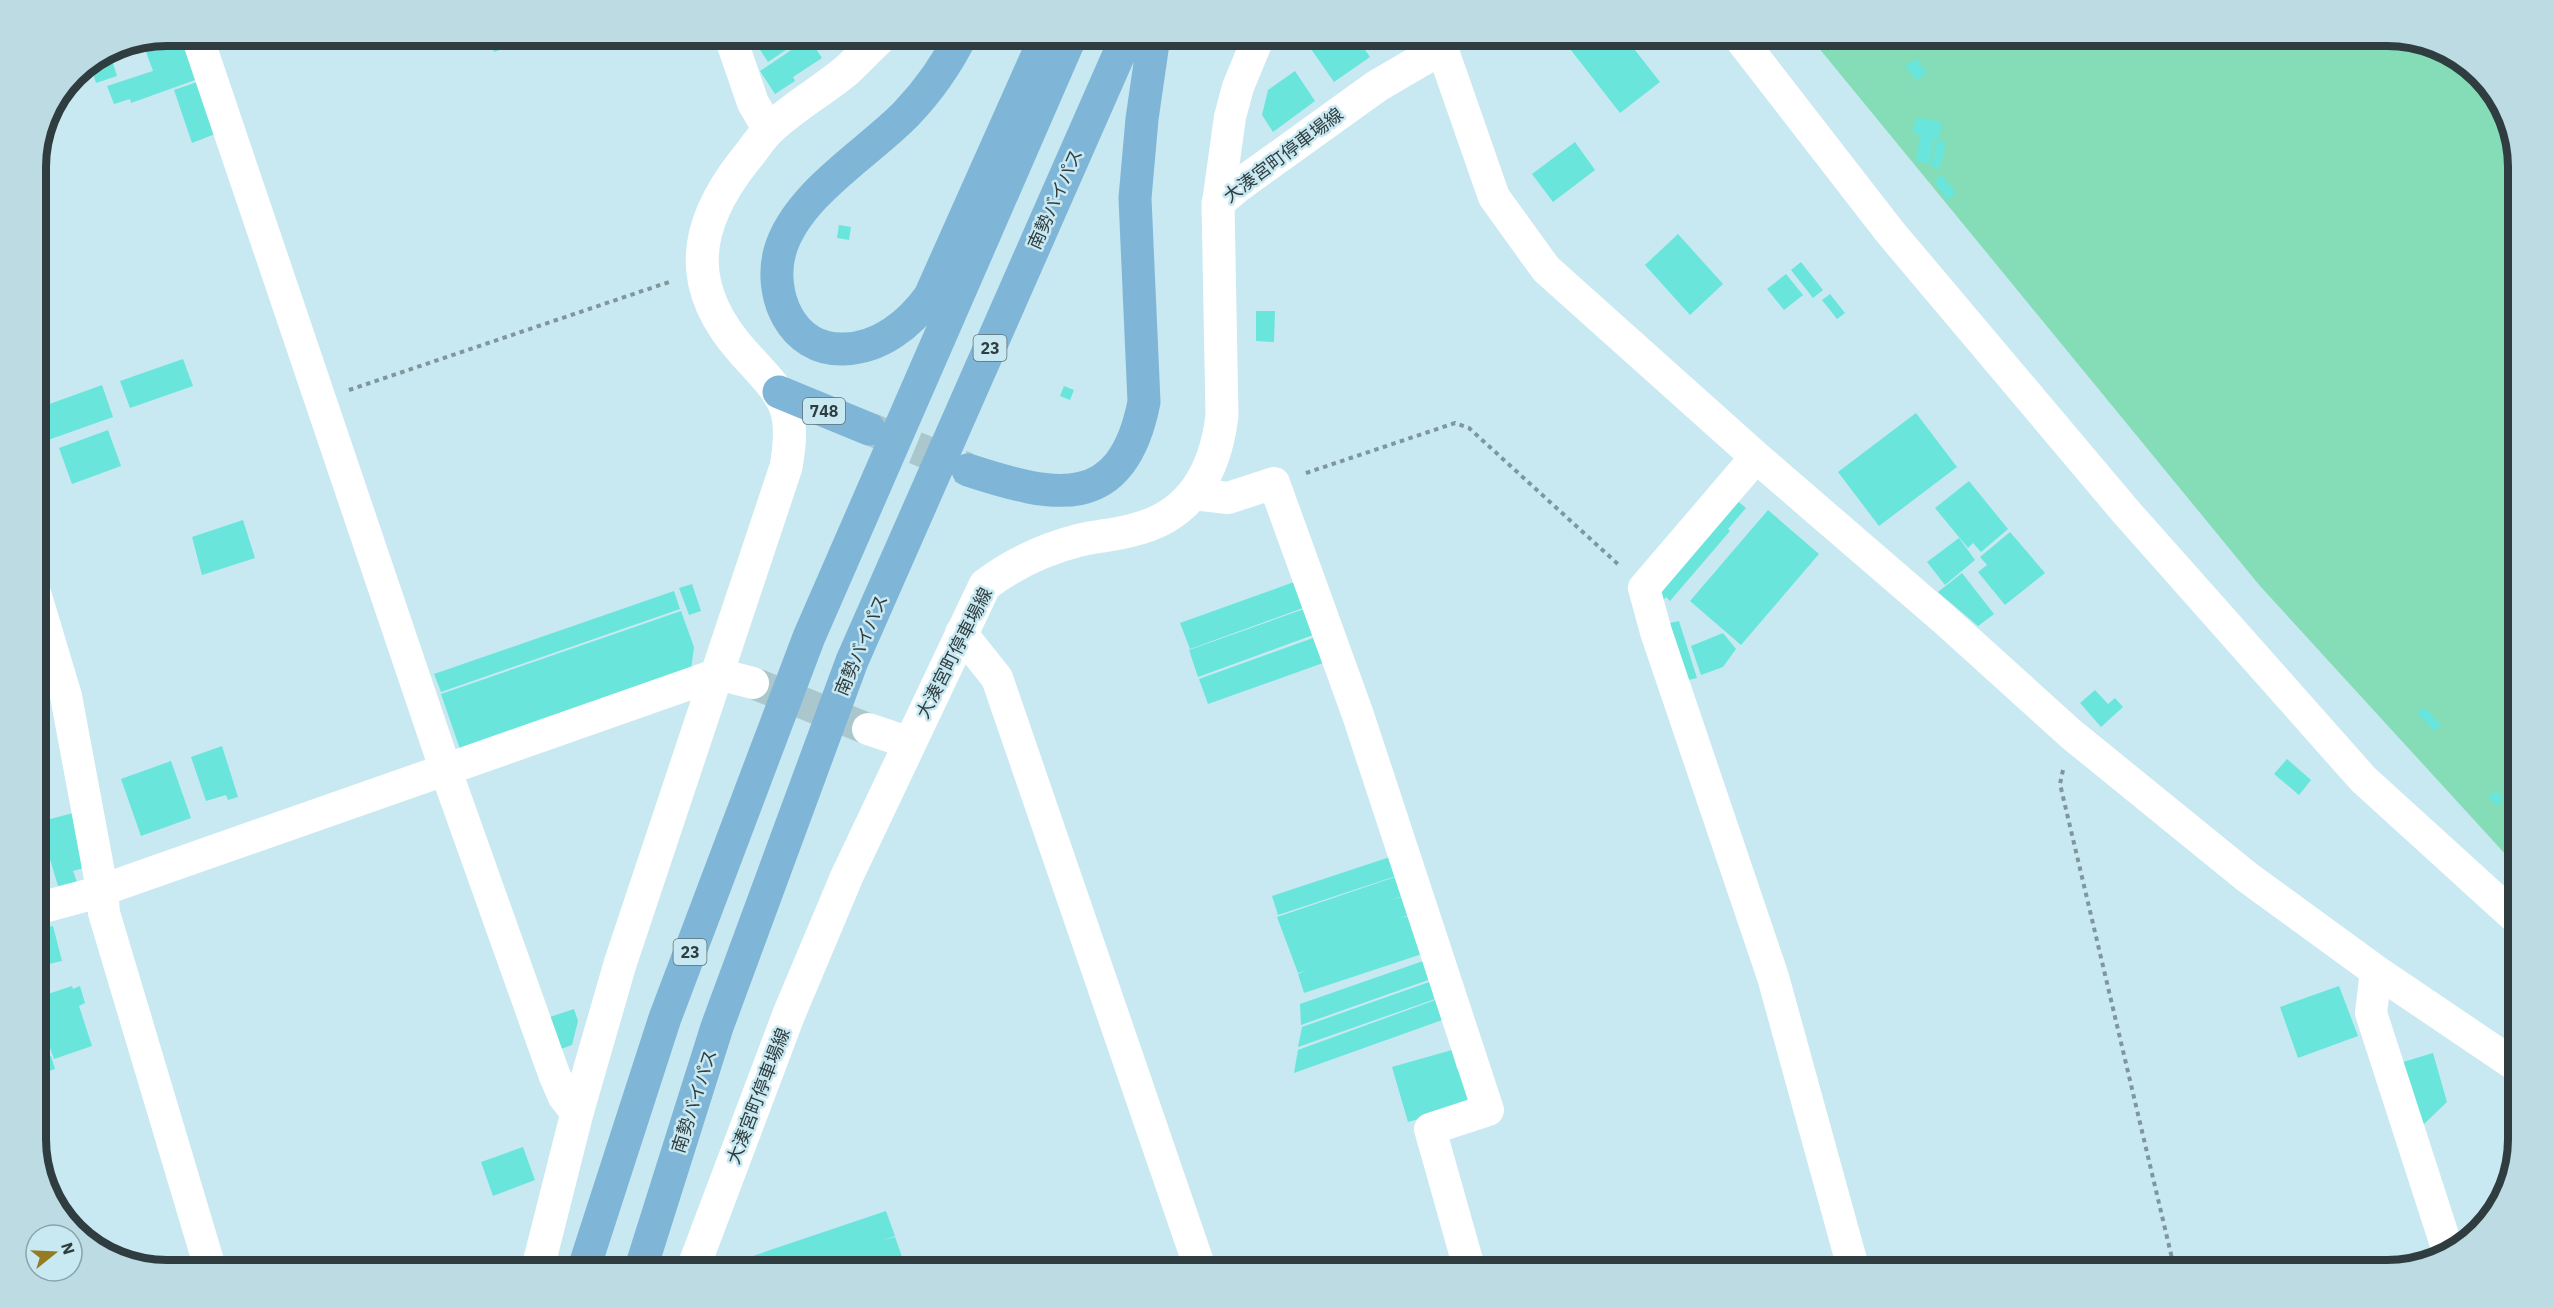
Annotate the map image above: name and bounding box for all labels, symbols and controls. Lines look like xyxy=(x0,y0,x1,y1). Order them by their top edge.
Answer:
street label: 大湊宮町停車場線 xyxy=(1219,102,1347,208)
street label: 南勢バイパス xyxy=(1023,145,1087,253)
road number: 23 xyxy=(974,335,1006,361)
road number: 748 xyxy=(803,398,845,424)
street label: 大湊宮町停車場線 xyxy=(911,584,997,722)
street label: 南勢バイパス xyxy=(829,591,893,699)
road number: 23 xyxy=(674,939,706,965)
street label: 大湊宮町停車場線 xyxy=(721,1025,795,1167)
street label: 南勢バイパス xyxy=(666,1046,722,1156)
north arrow xyxy=(24,1223,84,1283)
text: N xyxy=(57,1240,80,1257)

